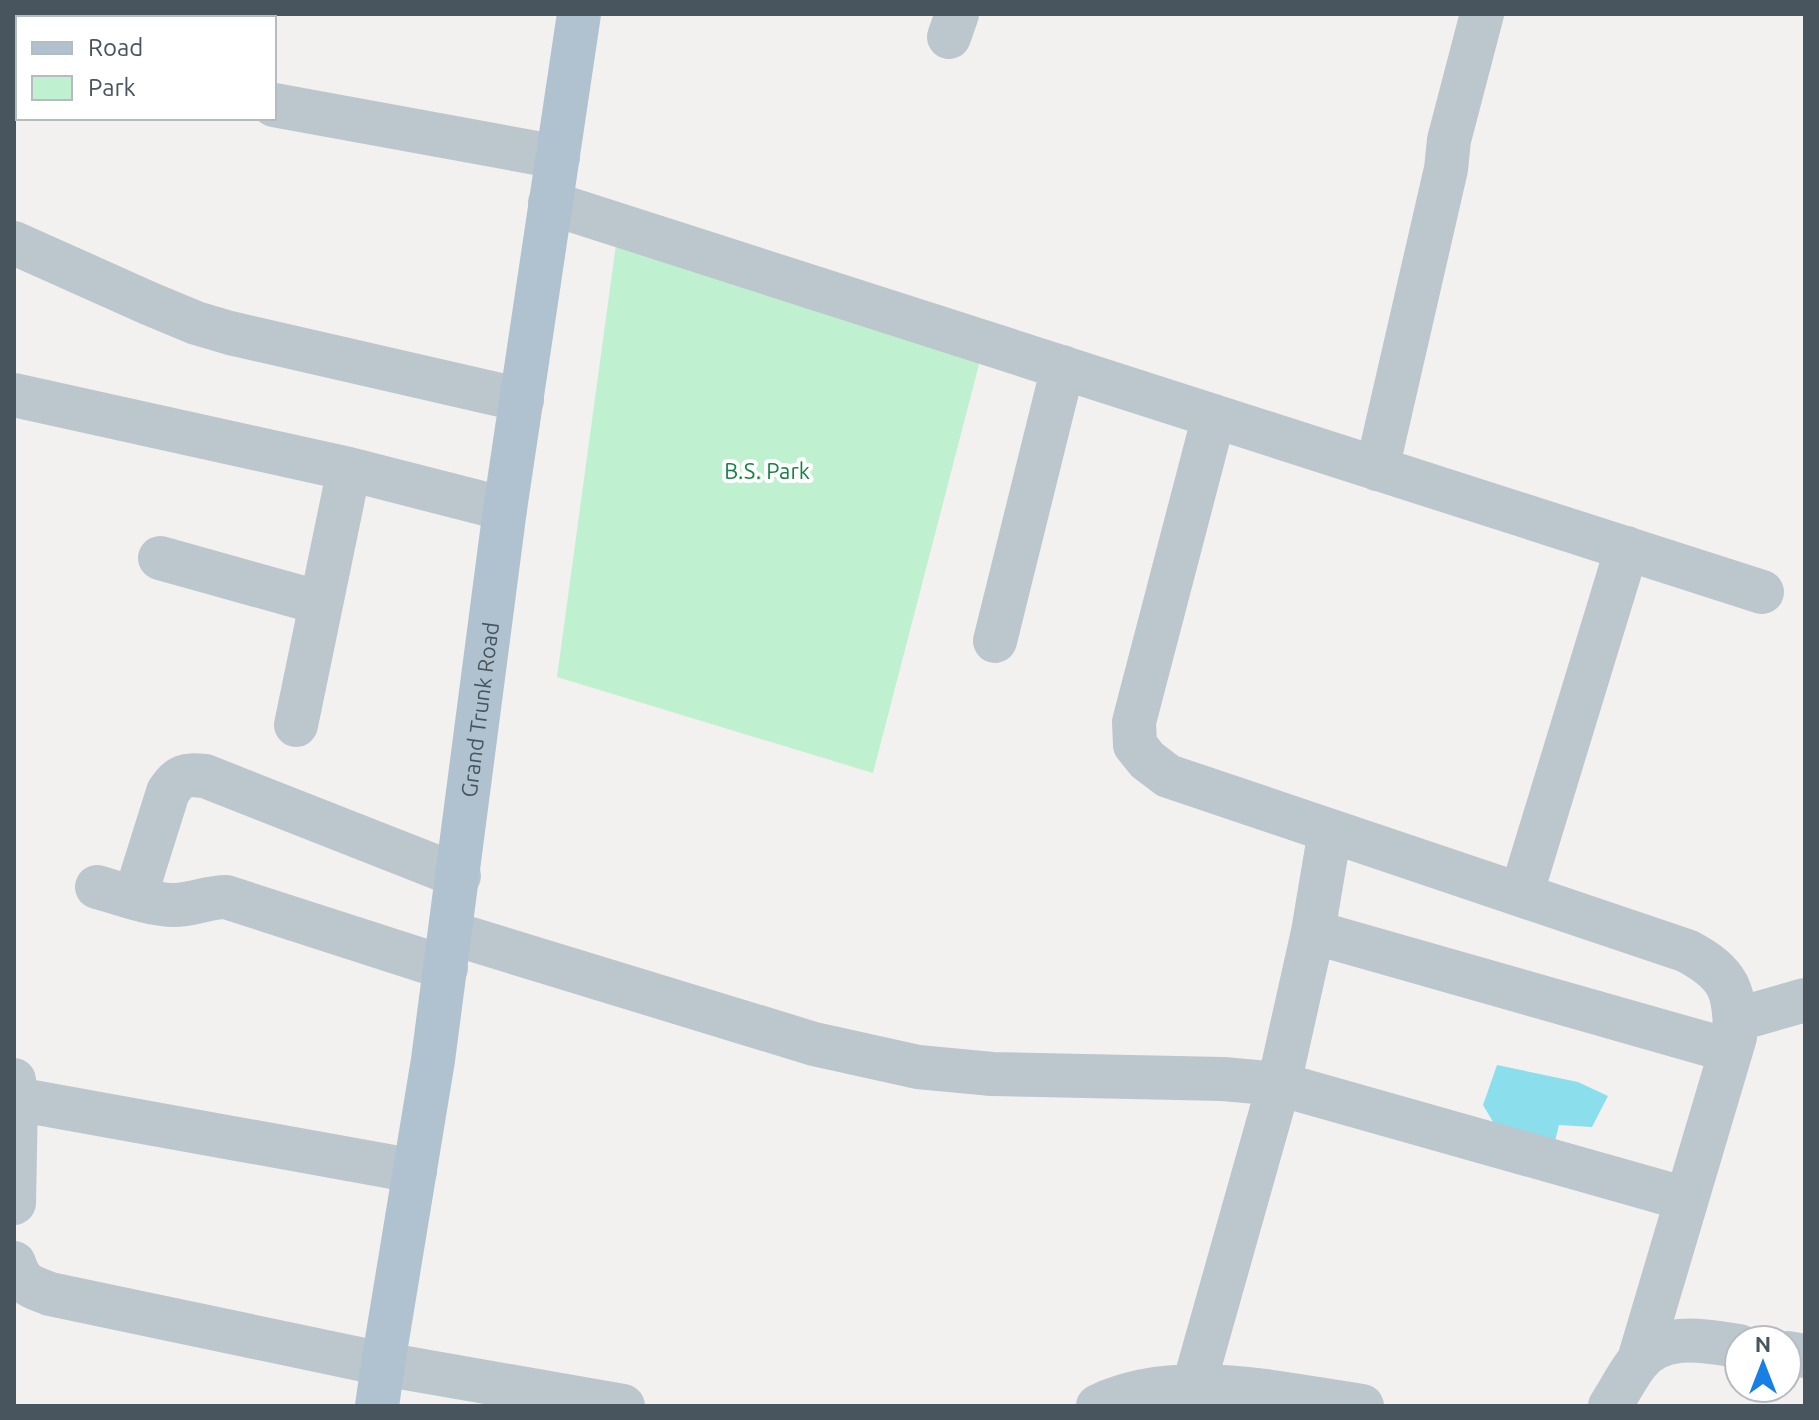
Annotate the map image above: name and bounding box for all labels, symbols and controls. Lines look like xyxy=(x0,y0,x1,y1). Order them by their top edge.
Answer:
legend xyxy=(16,16,276,120)
text: Road xyxy=(88,34,143,61)
text: Park xyxy=(88,74,136,101)
park label: B.S. Park xyxy=(724,458,810,483)
street label: Grand Trunk Road xyxy=(455,620,503,799)
north arrow xyxy=(1723,1324,1803,1404)
text: N xyxy=(1755,1331,1771,1356)

